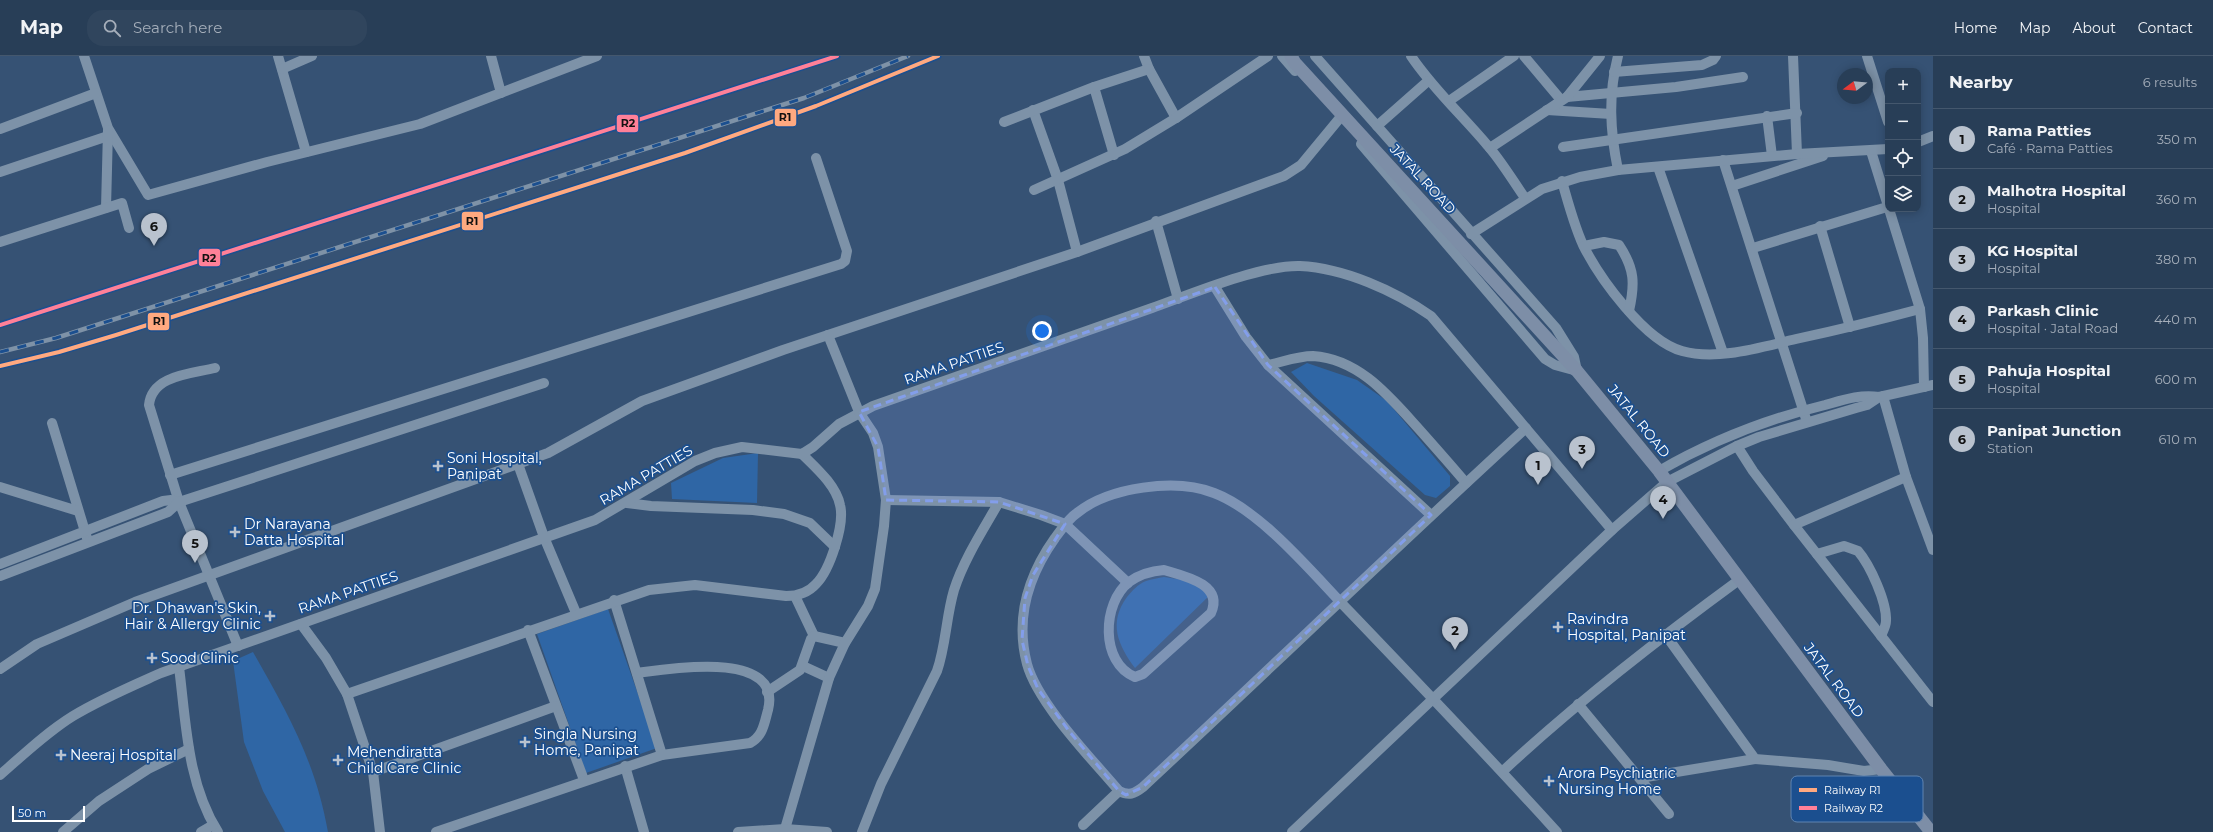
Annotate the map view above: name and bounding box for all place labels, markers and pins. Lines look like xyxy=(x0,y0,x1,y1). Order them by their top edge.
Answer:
pin: 6 xyxy=(141,213,167,246)
pin: 3 xyxy=(1569,436,1595,469)
place label: Soni Hospital, Panipat xyxy=(447,449,542,483)
pin: 1 xyxy=(1525,452,1551,485)
marker: Soni Hospital, Panipat xyxy=(432,460,444,472)
pin: 4 xyxy=(1650,486,1676,519)
place label: Dr Narayana Datta Hospital xyxy=(244,515,344,549)
marker: Dr Narayana Datta Hospital xyxy=(229,526,241,538)
pin: 5 xyxy=(182,530,208,563)
place label: Dr. Dhawan's Skin, Hair & Allergy Clinic xyxy=(124,599,261,633)
marker: Dr. Dhawan's Skin, Hair & Allergy Clinic xyxy=(264,610,276,622)
place label: Ravindra Hospital, Panipat xyxy=(1567,610,1686,644)
pin: 2 xyxy=(1442,617,1468,650)
marker: Ravindra Hospital, Panipat xyxy=(1552,621,1564,633)
place label: Sood Clinic xyxy=(161,649,239,667)
marker: Sood Clinic xyxy=(146,652,158,664)
place label: Singla Nursing Home, Panipat xyxy=(534,725,639,759)
marker: Singla Nursing Home, Panipat xyxy=(519,736,531,748)
place label: Mehendiratta Child Care Clinic xyxy=(347,743,461,777)
place label: Neeraj Hospital xyxy=(70,746,177,764)
marker: Neeraj Hospital xyxy=(55,749,67,761)
marker: Mehendiratta Child Care Clinic xyxy=(332,754,344,766)
place label: Arora Psychiatric Nursing Home xyxy=(1558,764,1676,798)
marker: Arora Psychiatric Nursing Home xyxy=(1543,775,1555,787)

